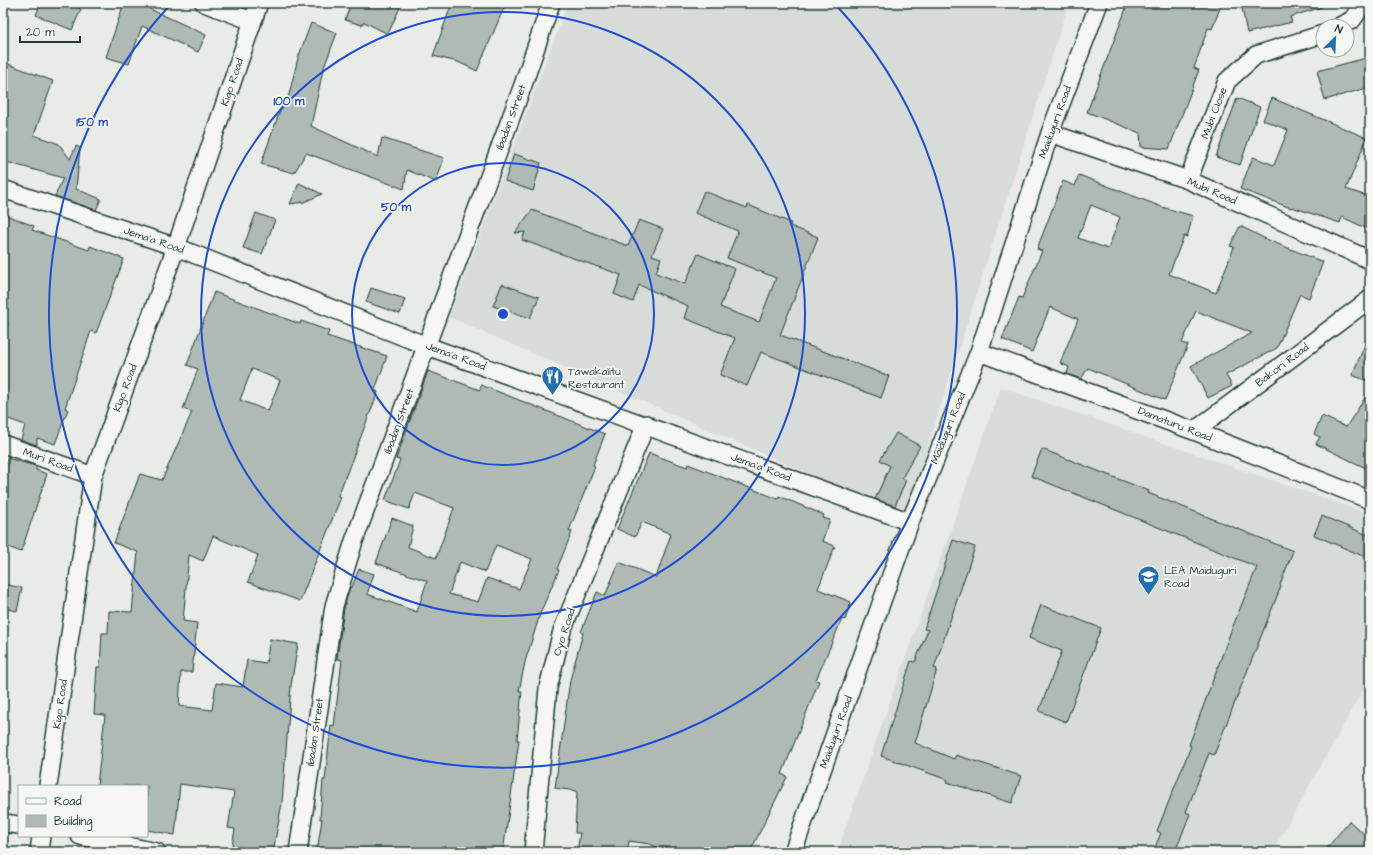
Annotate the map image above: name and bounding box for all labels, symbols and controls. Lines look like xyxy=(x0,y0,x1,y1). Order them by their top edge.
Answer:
scale bar xyxy=(20,18,80,44)
north arrow xyxy=(1315,18,1355,58)
text: N xyxy=(1333,21,1345,38)
text: 20 m xyxy=(26,24,55,41)
street label: Kigo Road xyxy=(217,56,248,108)
street label: Ibadan Street xyxy=(492,82,530,152)
street label: Maiduguri Road xyxy=(1035,83,1076,161)
street label: Mubi Close xyxy=(1197,85,1231,141)
text: 100 m xyxy=(274,93,305,110)
text: 150 m xyxy=(76,114,109,131)
street label: Mubi Road xyxy=(1185,174,1239,208)
text: 50 m xyxy=(381,199,412,216)
street label: Jema'a Road xyxy=(122,223,187,257)
centre of rings xyxy=(496,307,510,321)
street label: Jema'a Road xyxy=(424,338,488,374)
street label: Bakori Road xyxy=(1252,340,1312,390)
street label: Kigo Road xyxy=(109,362,142,414)
restaurant icon: Tawakalitu Restaurant xyxy=(539,364,565,397)
place label: Tawakalitu Restaurant xyxy=(568,364,625,392)
street label: Ibadan Street xyxy=(380,386,418,456)
street label: Maiduguri Road xyxy=(927,390,970,467)
street label: Damaturu Road xyxy=(1136,403,1215,445)
street label: Muri Road xyxy=(21,444,75,476)
street label: Jema'a Road xyxy=(729,449,793,485)
school or university icon: LEA Maiduguri Road xyxy=(1136,563,1162,596)
place label: LEA Maiduguri Road xyxy=(1164,563,1236,591)
street label: Oyo Road xyxy=(549,606,580,658)
street label: Kigo Road xyxy=(49,678,72,730)
street label: Maiduguri Road xyxy=(816,693,857,771)
street label: Ibadan Street xyxy=(303,696,327,767)
legend xyxy=(18,785,148,837)
text: Road xyxy=(54,793,82,810)
text: Building xyxy=(54,813,92,831)

